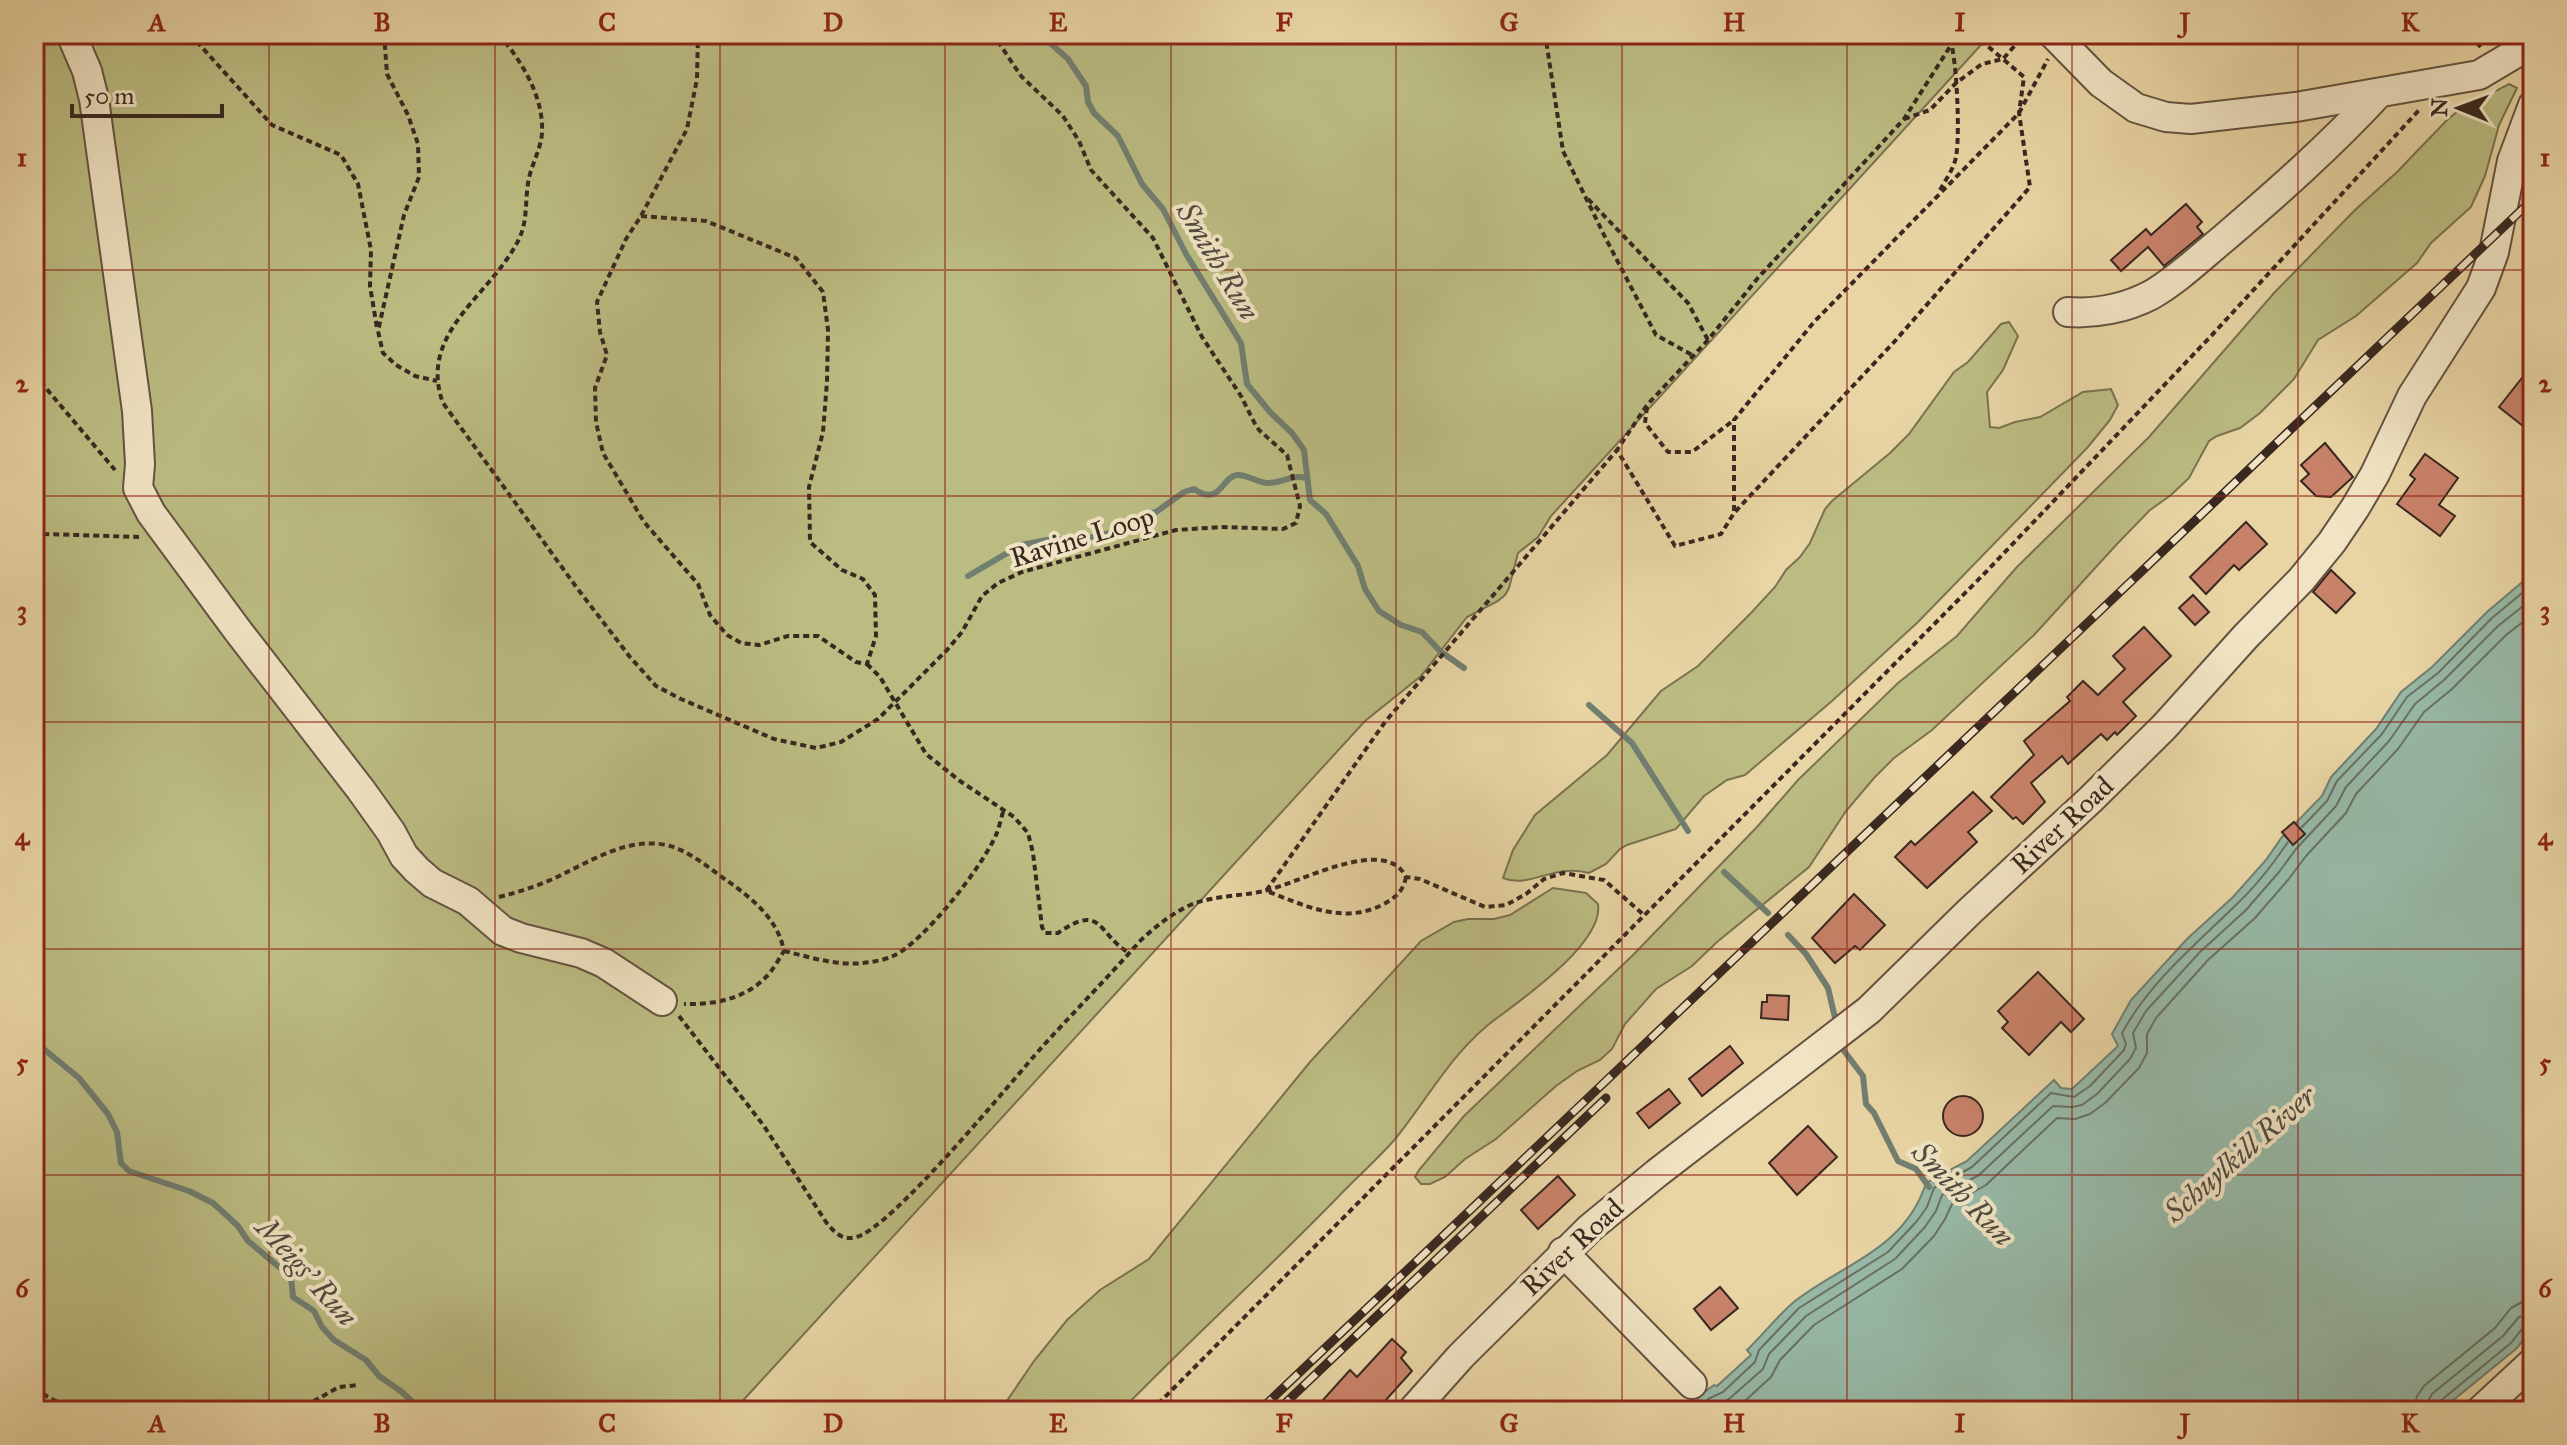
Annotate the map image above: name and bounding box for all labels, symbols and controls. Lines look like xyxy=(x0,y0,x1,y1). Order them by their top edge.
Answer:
text: A xyxy=(146,6,166,38)
text: B xyxy=(373,6,391,38)
text: C xyxy=(598,6,616,38)
text: D xyxy=(823,6,843,38)
text: E xyxy=(1049,6,1068,38)
text: F xyxy=(1276,6,1293,38)
text: G xyxy=(1499,6,1519,38)
text: H xyxy=(1723,6,1746,38)
text: I xyxy=(1954,6,1966,38)
text: J xyxy=(2177,6,2191,39)
text: K xyxy=(2401,6,2421,38)
scale bar xyxy=(72,68,222,118)
north arrow xyxy=(2419,68,2499,148)
text: 50 m xyxy=(84,81,134,111)
text: N xyxy=(2426,98,2453,117)
text: 1 xyxy=(17,141,27,173)
text: 1 xyxy=(2540,141,2550,173)
water label: Smith Run xyxy=(1168,195,1267,327)
text: 2 xyxy=(16,367,30,399)
text: 2 xyxy=(2539,367,2553,399)
street label: Ravine Loop xyxy=(1006,499,1158,575)
text: 3 xyxy=(17,594,27,626)
text: 3 xyxy=(2540,594,2550,626)
street label: River Road xyxy=(2003,769,2121,881)
text: 4 xyxy=(15,820,31,852)
text: 4 xyxy=(2538,820,2554,852)
text: 5 xyxy=(16,1046,29,1078)
text: 5 xyxy=(2539,1046,2552,1078)
water label: Schuylkill River xyxy=(2156,1077,2324,1230)
water label: Smith Run xyxy=(1904,1134,2022,1254)
street label: River Road xyxy=(1513,1191,1631,1303)
water label: Meigs' Run xyxy=(247,1208,365,1334)
text: 6 xyxy=(15,1272,30,1304)
text: 6 xyxy=(2538,1272,2553,1304)
text: A xyxy=(146,1407,166,1439)
text: B xyxy=(373,1407,391,1439)
text: C xyxy=(598,1407,616,1439)
text: D xyxy=(823,1407,843,1439)
text: E xyxy=(1049,1407,1068,1439)
text: F xyxy=(1276,1407,1293,1439)
text: G xyxy=(1499,1407,1519,1439)
text: H xyxy=(1723,1407,1746,1439)
text: I xyxy=(1954,1407,1966,1439)
text: J xyxy=(2177,1407,2191,1440)
text: K xyxy=(2401,1407,2421,1439)

